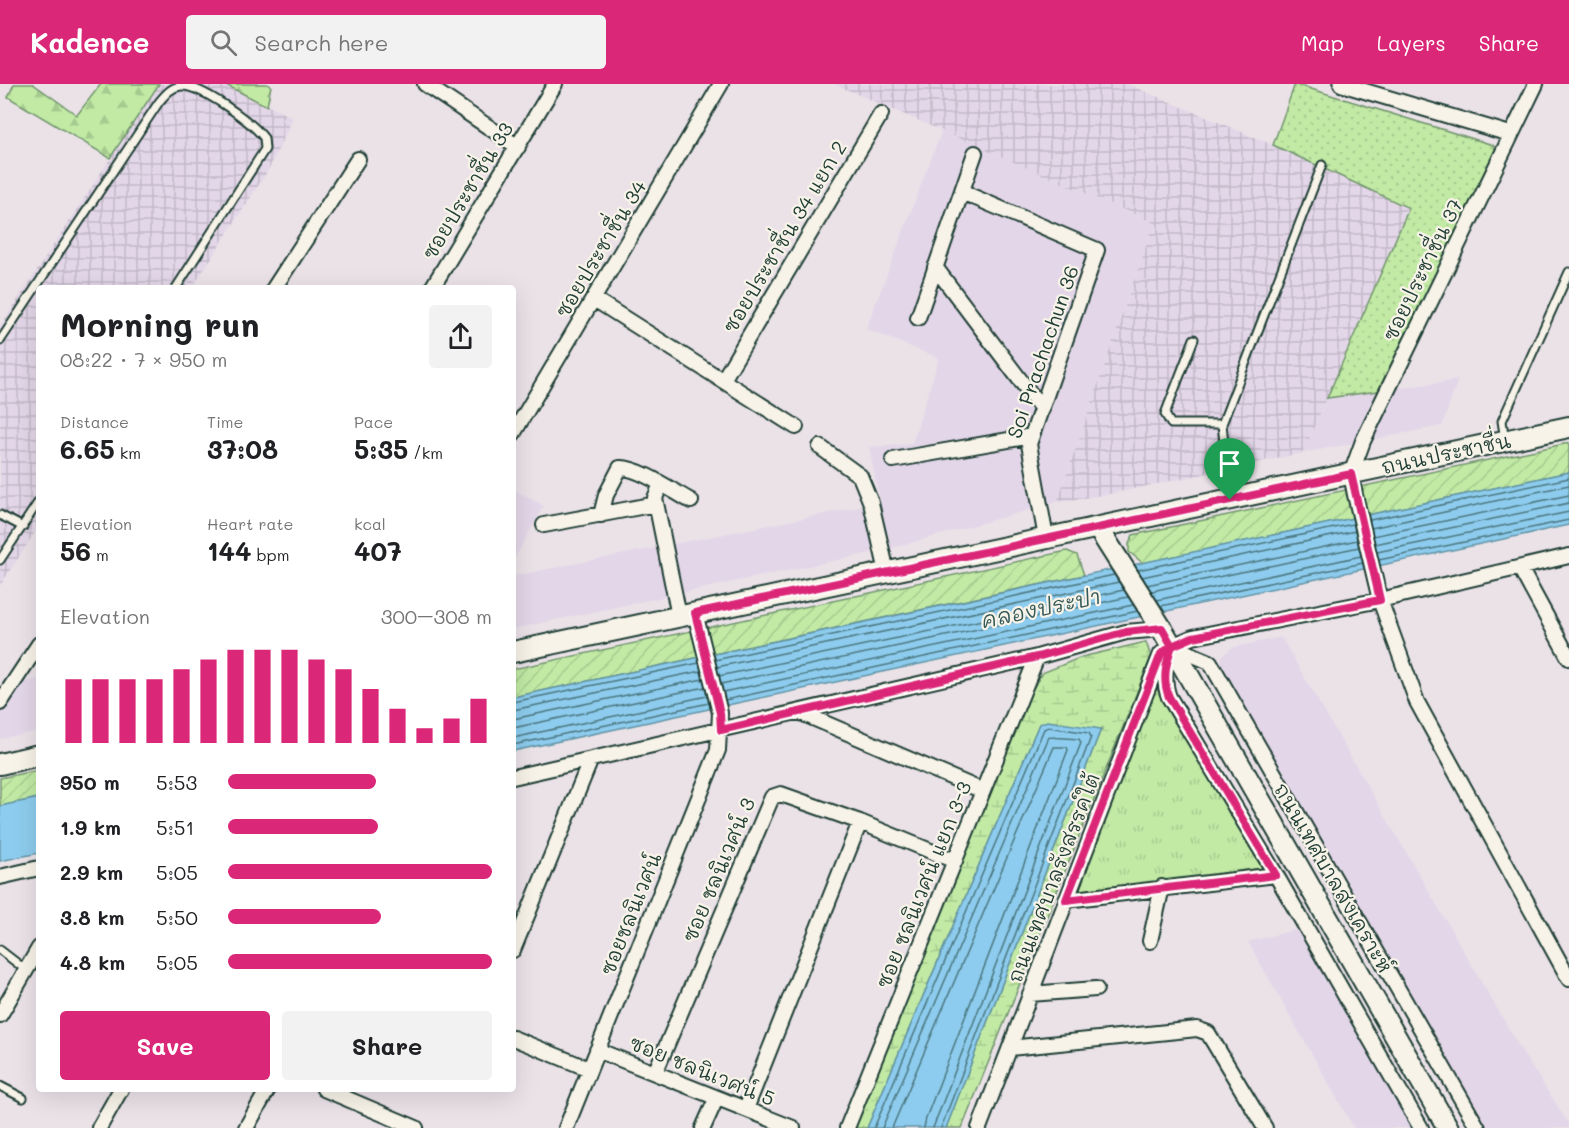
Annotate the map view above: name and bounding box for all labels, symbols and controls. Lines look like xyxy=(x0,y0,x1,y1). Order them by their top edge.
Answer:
search box xyxy=(186,15,606,69)
text: Kadence xyxy=(30,24,150,60)
icon: search xyxy=(207,26,240,59)
text: Search here xyxy=(255,28,388,57)
text: Map xyxy=(1301,29,1344,56)
text: Layers xyxy=(1377,29,1446,56)
text: Share xyxy=(1479,29,1539,56)
street label: ซอยประชาชื่น 33 xyxy=(412,115,518,264)
street label: ซอยประชาชื่น 34 แยก 2 xyxy=(712,133,852,337)
street label: ซอยประชาชื่น 34 xyxy=(545,172,652,322)
street label: ซอยประชาชื่น 37 xyxy=(1372,192,1468,345)
street label: Soi Prachachun 36 xyxy=(1000,262,1084,442)
text: Morning run xyxy=(60,302,260,345)
button: share xyxy=(429,305,492,368)
text: 08:22 · 7 × 950 m xyxy=(60,346,227,372)
text: Distance xyxy=(60,411,129,432)
text: Time xyxy=(207,411,243,432)
text: Pace xyxy=(354,411,393,432)
street label: ถนนประชาชื่น xyxy=(1378,422,1513,479)
text: 6.65 xyxy=(60,432,115,466)
text: 37:08 xyxy=(207,432,278,466)
text: 5:35 xyxy=(354,432,408,466)
pin xyxy=(1204,438,1255,500)
text: km xyxy=(115,442,141,463)
text: /km xyxy=(408,442,443,463)
icon: arrive xyxy=(1213,447,1246,480)
text: Elevation xyxy=(60,513,132,534)
text: Heart rate xyxy=(207,513,293,534)
text: kcal xyxy=(354,513,386,534)
text: 56 xyxy=(60,534,91,568)
text: 144 xyxy=(207,534,252,568)
text: 407 xyxy=(354,534,402,568)
text: m xyxy=(91,544,109,565)
text: bpm xyxy=(252,544,289,565)
water label: คลองประปา xyxy=(979,582,1103,633)
text: Elevation xyxy=(60,603,150,629)
text: 300–308 m xyxy=(381,603,492,629)
text: 950 m xyxy=(60,769,120,795)
text: 5:53 xyxy=(156,769,197,795)
street label: ถนนเทศบาลรังสรรค์ใต้ xyxy=(1001,769,1105,986)
street label: ซอย ชลนิเวศน์ แยก 3-3 xyxy=(870,777,977,992)
street label: ถนนเทศบาลสงเคราะห์ xyxy=(1269,778,1399,977)
street label: ซอย ชลนิเวศน์ 3 xyxy=(676,793,760,946)
text: 1.9 km xyxy=(60,814,121,840)
text: 5:51 xyxy=(156,814,194,840)
street label: ซอยชลนิเวศน์ xyxy=(594,848,667,979)
text: 2.9 km xyxy=(60,859,123,885)
text: 5:05 xyxy=(156,859,198,885)
text: 3.8 km xyxy=(60,904,124,930)
text: 5:50 xyxy=(156,904,198,930)
text: 4.8 km xyxy=(60,949,125,975)
text: 5:05 xyxy=(156,949,198,975)
button: Save xyxy=(60,1011,270,1080)
button: Share xyxy=(282,1011,492,1080)
street label: ซอย ชลนิเวศน์ 5 xyxy=(626,1029,779,1111)

